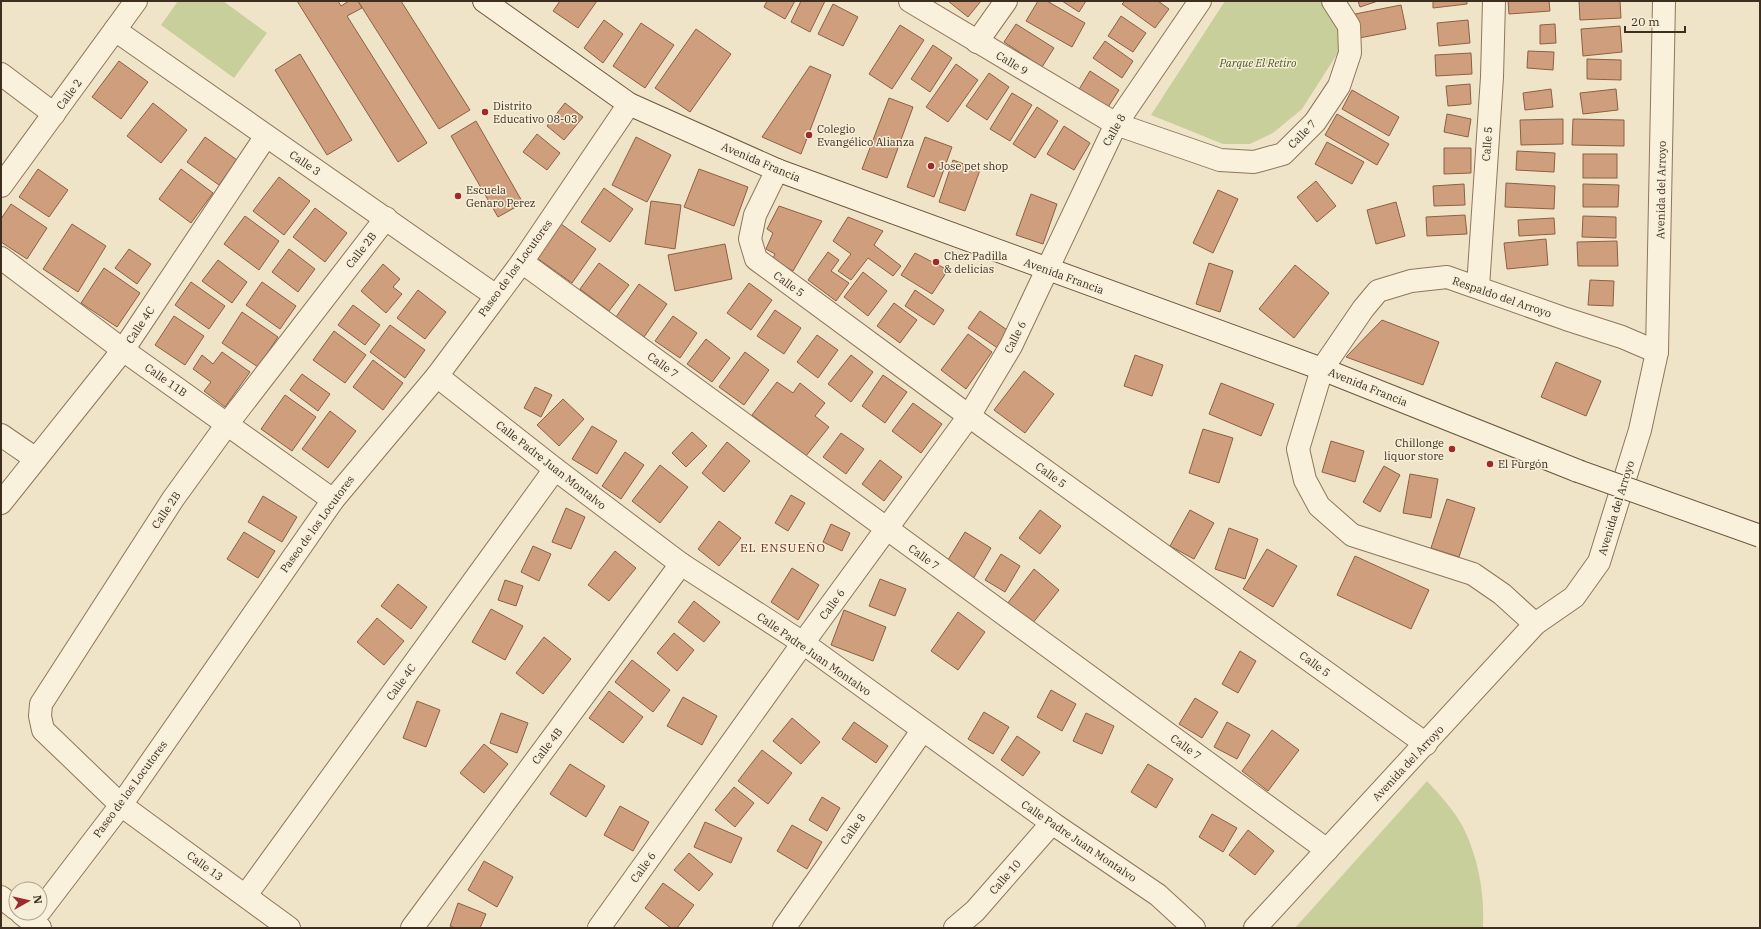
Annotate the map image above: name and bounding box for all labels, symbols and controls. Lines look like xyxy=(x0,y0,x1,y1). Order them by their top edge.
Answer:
scale bar xyxy=(1625,8,1685,34)
text: 20 m xyxy=(1631,14,1660,29)
street label: Calle 9 xyxy=(994,48,1030,78)
park label: Parque El Retiro xyxy=(1219,56,1297,70)
street label: Calle 2 xyxy=(53,76,85,112)
place label: Distrito Educativo 08-03 xyxy=(493,99,578,126)
marker: Distrito Educativo 08-03 xyxy=(480,107,490,117)
street label: Calle 8 xyxy=(1099,111,1129,149)
street label: Calle 7 xyxy=(1285,117,1319,151)
place label: Colegio Evangélico Alianza xyxy=(817,122,915,149)
street label: Calle 5 xyxy=(1479,126,1495,162)
marker: Colegio Evangélico Alianza xyxy=(804,130,814,140)
street label: Avenida Francia xyxy=(719,139,803,185)
street label: Avenida del Arroyo xyxy=(1653,141,1669,239)
street label: Calle 3 xyxy=(287,147,323,179)
place label: Jose pet shop xyxy=(939,159,1009,173)
marker: Jose pet shop xyxy=(926,161,936,171)
place label: Escuela Genaro Perez xyxy=(466,183,536,210)
marker: Escuela Genaro Perez xyxy=(453,191,463,201)
street label: Paseo de los Locutores xyxy=(475,217,555,319)
street label: Calle 2B xyxy=(343,229,379,271)
place label: Chez Padilla & delicias xyxy=(944,249,1007,276)
street label: Avenida Francia xyxy=(1022,255,1106,297)
marker: Chez Padilla & delicias xyxy=(931,257,941,267)
street label: Calle 5 xyxy=(771,268,807,300)
street label: Respaldo del Arroyo xyxy=(1451,273,1553,321)
street label: Calle 4C xyxy=(123,304,157,346)
street label: Calle 6 xyxy=(1001,318,1029,356)
street label: Calle 7 xyxy=(645,349,681,381)
street label: Calle 11B xyxy=(142,360,190,400)
street label: Avenida Francia xyxy=(1326,365,1410,409)
street label: Calle Padre Juan Montalvo xyxy=(493,418,609,512)
place label: Chillonge liquor store xyxy=(1384,436,1444,463)
marker: Chillonge liquor store xyxy=(1447,444,1457,454)
place label: El Furgón xyxy=(1498,457,1548,471)
street label: Calle 5 xyxy=(1033,459,1069,491)
marker: El Furgón xyxy=(1485,459,1495,469)
street label: Avenida del Arroyo xyxy=(1595,459,1637,557)
street label: Paseo de los Locutores xyxy=(277,473,357,575)
street label: Calle 2B xyxy=(148,489,184,531)
district label: EL ENSUEÑO xyxy=(740,540,826,555)
street label: Calle 7 xyxy=(906,541,942,573)
street label: Calle 6 xyxy=(816,586,848,622)
street label: Calle Padre Juan Montalvo xyxy=(754,609,874,699)
street label: Calle 5 xyxy=(1297,648,1333,680)
street label: Calle 4C xyxy=(383,661,419,703)
street label: Avenida del Arroyo xyxy=(1369,722,1447,804)
street label: Calle 4B xyxy=(529,725,565,767)
street label: Calle 7 xyxy=(1168,731,1204,763)
street label: Paseo de los Locutores xyxy=(90,738,170,840)
street label: Calle Padre Juan Montalvo xyxy=(1019,797,1139,885)
street label: Calle 8 xyxy=(837,811,869,847)
street label: Calle 13 xyxy=(184,848,226,884)
street label: Calle 6 xyxy=(627,849,659,885)
street label: Calle 10 xyxy=(986,857,1024,897)
north arrow xyxy=(8,881,48,921)
text: N xyxy=(30,894,45,905)

